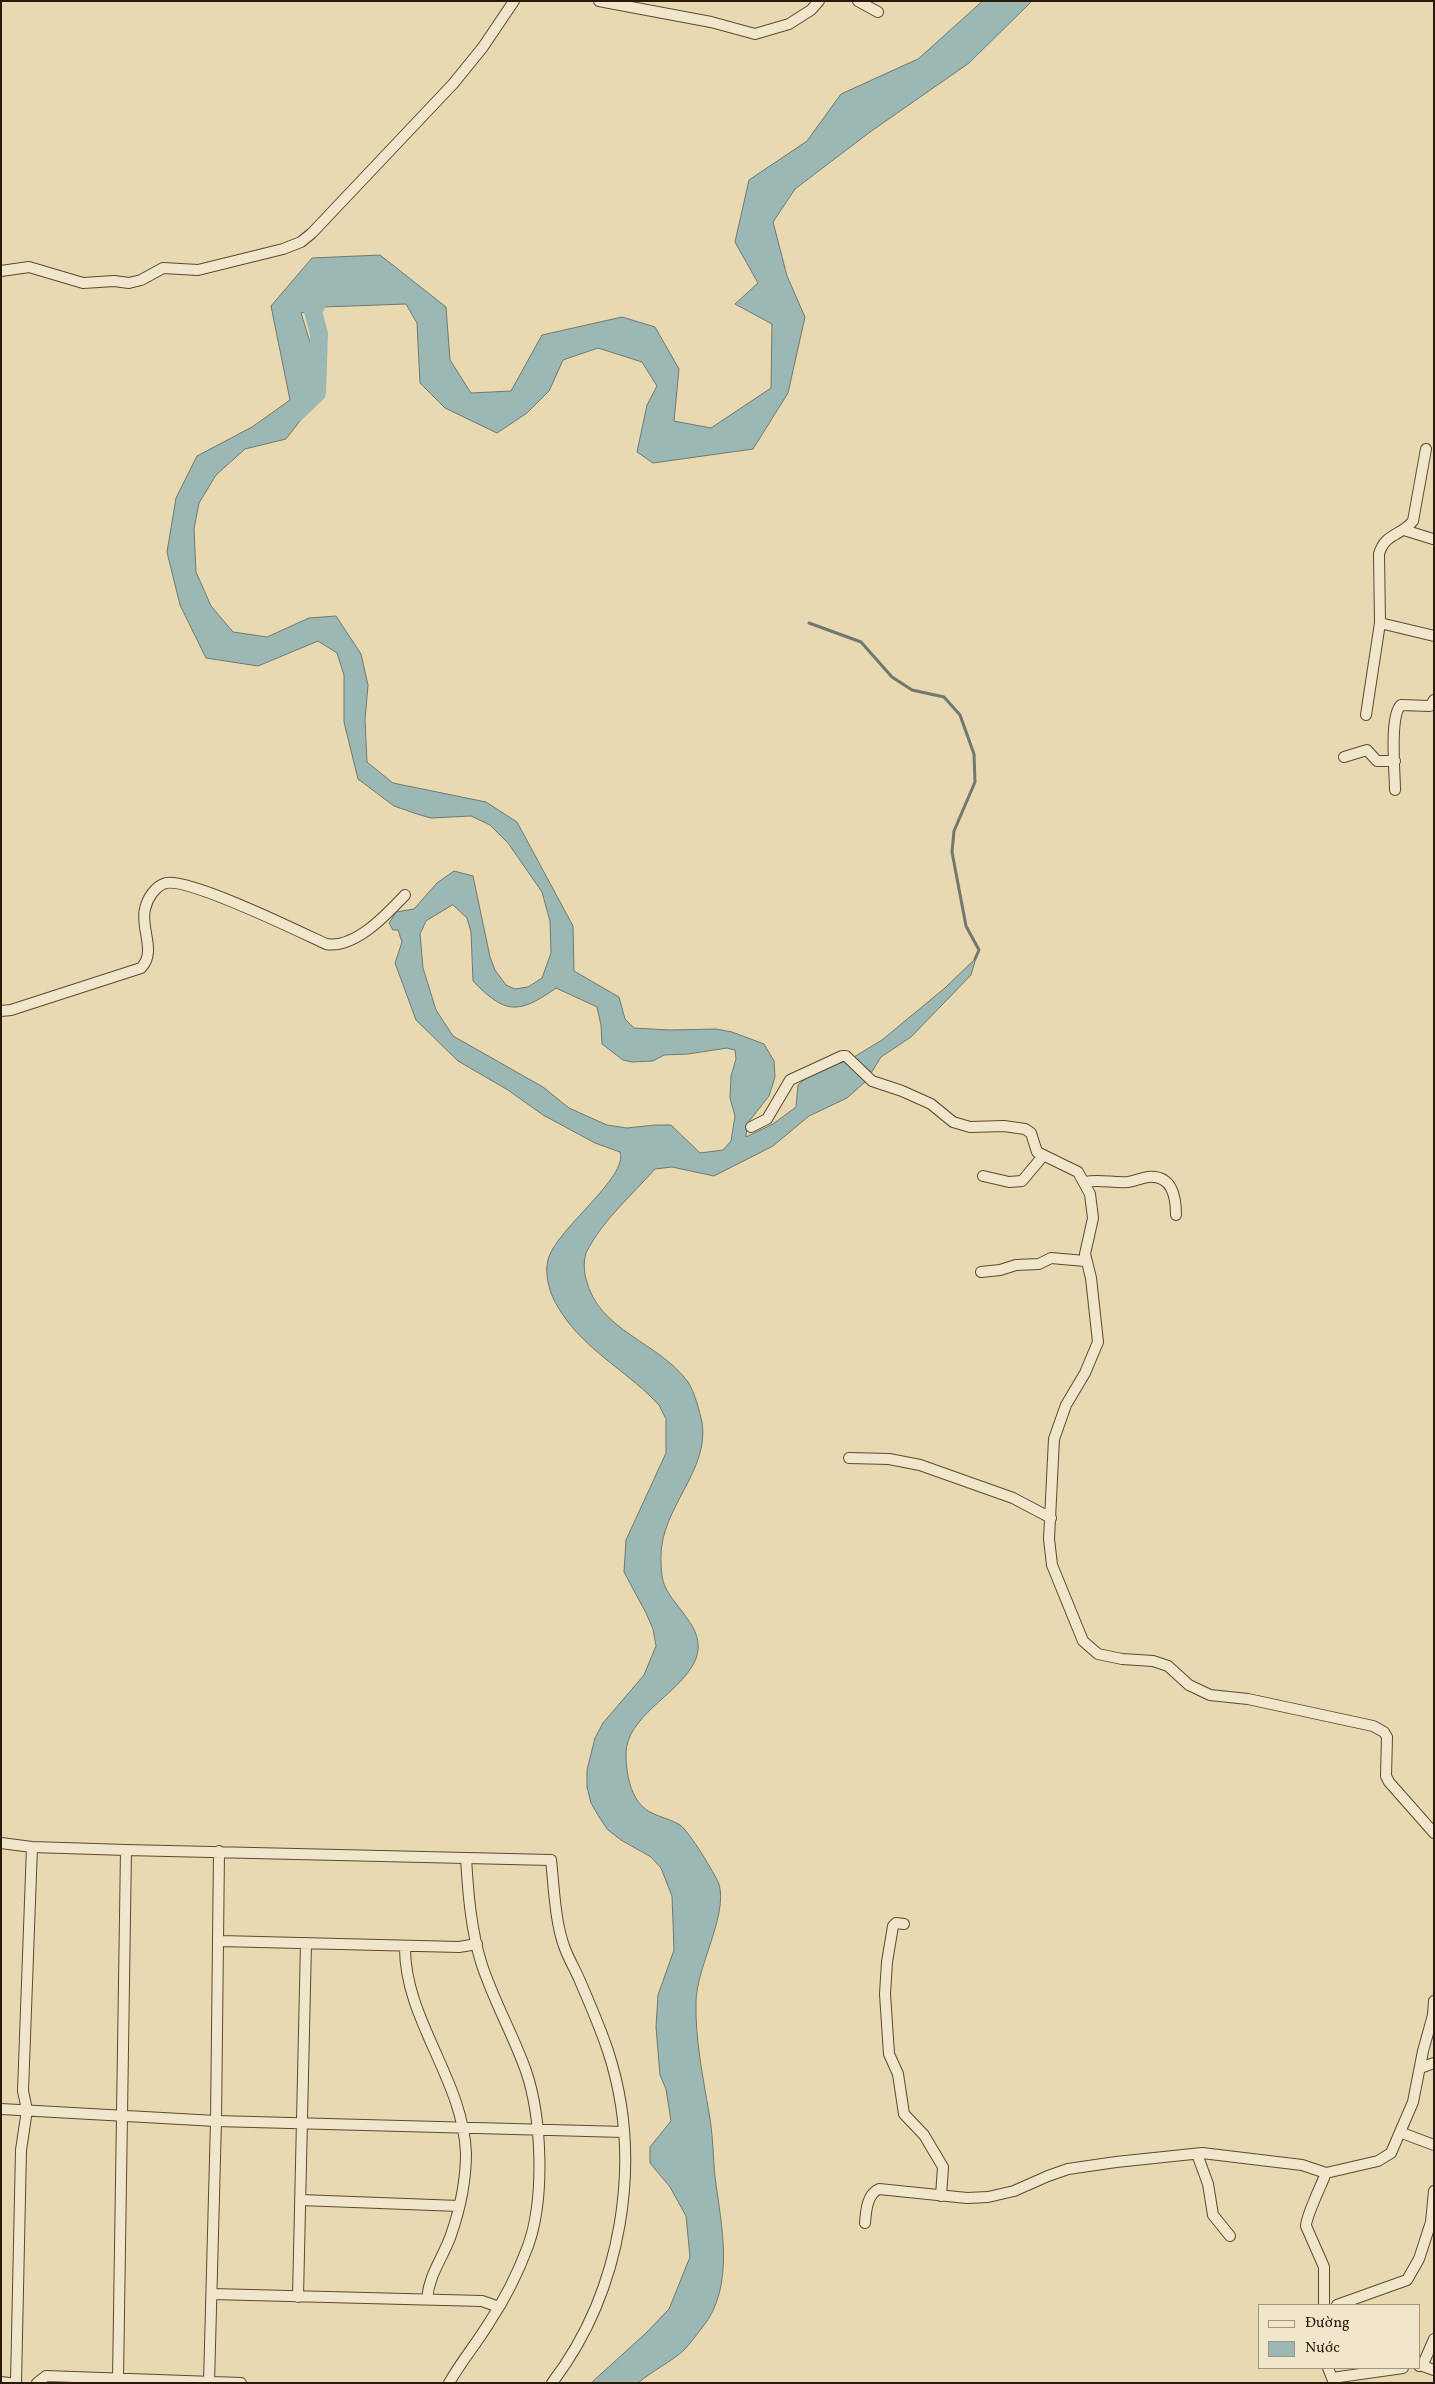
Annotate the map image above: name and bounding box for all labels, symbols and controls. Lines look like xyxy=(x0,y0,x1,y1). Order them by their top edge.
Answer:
legend xyxy=(1258,2304,1420,2369)
text: Đường xyxy=(1305,2313,1350,2334)
text: Nước xyxy=(1305,2338,1340,2359)

